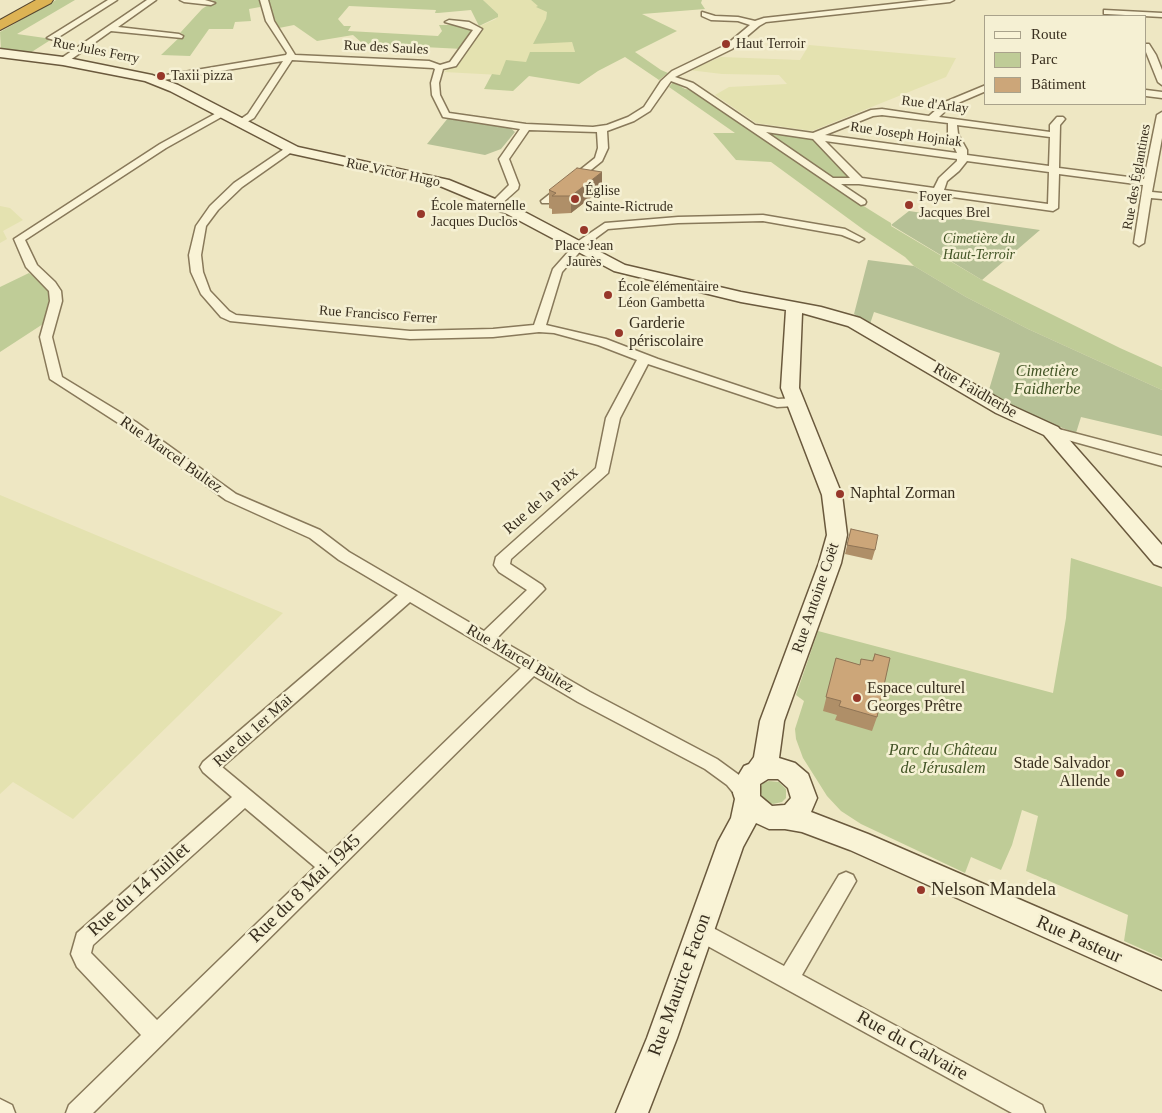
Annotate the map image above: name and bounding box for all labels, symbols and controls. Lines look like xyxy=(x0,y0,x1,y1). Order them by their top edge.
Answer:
legend xyxy=(984,15,1147,105)
text: Route xyxy=(1031,26,1067,42)
street label: Rue Jules Ferry xyxy=(51,34,141,68)
place label: Haut Terroir xyxy=(736,36,805,52)
street label: Rue des Saules xyxy=(343,37,429,59)
marker: Haut Terroir xyxy=(720,38,732,50)
text: Parc xyxy=(1031,51,1058,67)
place label: Taxii pizza xyxy=(171,68,233,84)
marker: Taxii pizza xyxy=(155,70,167,82)
text: Bâtiment xyxy=(1031,76,1086,92)
street label: Rue d'Arlay xyxy=(901,93,969,117)
street label: Rue Joseph Hojniak xyxy=(849,119,963,151)
street label: Rue des Églantines xyxy=(1119,123,1155,231)
street label: Rue Victor Hugo xyxy=(345,155,441,191)
place label: Église Sainte-Rictrude xyxy=(585,183,673,216)
place label: Foyer Jacques Brel xyxy=(919,189,990,222)
marker: Église Sainte-Rictrude xyxy=(569,193,581,205)
place label: École maternelle Jacques Duclos xyxy=(431,198,525,230)
marker: Foyer Jacques Brel xyxy=(903,199,915,211)
marker: École maternelle Jacques Duclos xyxy=(415,208,427,220)
marker: Place Jean Jaurès xyxy=(578,224,590,236)
park label: Cimetière du Haut-Terroir xyxy=(943,231,1015,264)
place label: Place Jean Jaurès xyxy=(555,238,613,270)
place label: École élémentaire Léon Gambetta xyxy=(618,279,719,312)
marker: École élémentaire Léon Gambetta xyxy=(602,289,614,301)
street label: Rue Francisco Ferrer xyxy=(318,302,438,328)
place label: Garderie périscolaire xyxy=(629,314,704,352)
marker: Garderie périscolaire xyxy=(613,327,625,339)
street label: Rue Faidherbe xyxy=(930,359,1020,423)
park label: Cimetière Faidherbe xyxy=(1014,362,1080,400)
street label: Rue Marcel Bultez xyxy=(116,412,226,498)
street label: Rue de la Paix xyxy=(500,463,582,539)
place label: Naphtal Zorman xyxy=(850,484,955,504)
marker: Naphtal Zorman xyxy=(834,488,846,500)
street label: Rue Antoine Coët xyxy=(788,540,844,656)
street label: Rue Marcel Bultez xyxy=(463,620,577,698)
place label: Espace culturel Georges Prêtre xyxy=(867,679,965,717)
street label: Rue du 1er Mai xyxy=(209,690,297,772)
marker: Espace culturel Georges Prêtre xyxy=(851,692,863,704)
park label: Parc du Château de Jérusalem xyxy=(889,741,997,779)
place label: Stade Salvador Allende xyxy=(1014,754,1110,792)
marker: Stade Salvador Allende xyxy=(1114,767,1126,779)
street label: Rue du 8 Mai 1945 xyxy=(244,830,366,948)
street label: Rue du 14 Juillet xyxy=(83,838,195,942)
place label: Nelson Mandela xyxy=(931,879,1056,901)
marker: Nelson Mandela xyxy=(915,884,927,896)
street label: Rue Maurice Facon xyxy=(644,911,716,1059)
street label: Rue Pasteur xyxy=(1033,911,1125,969)
street label: Rue du Calvaire xyxy=(852,1006,972,1086)

